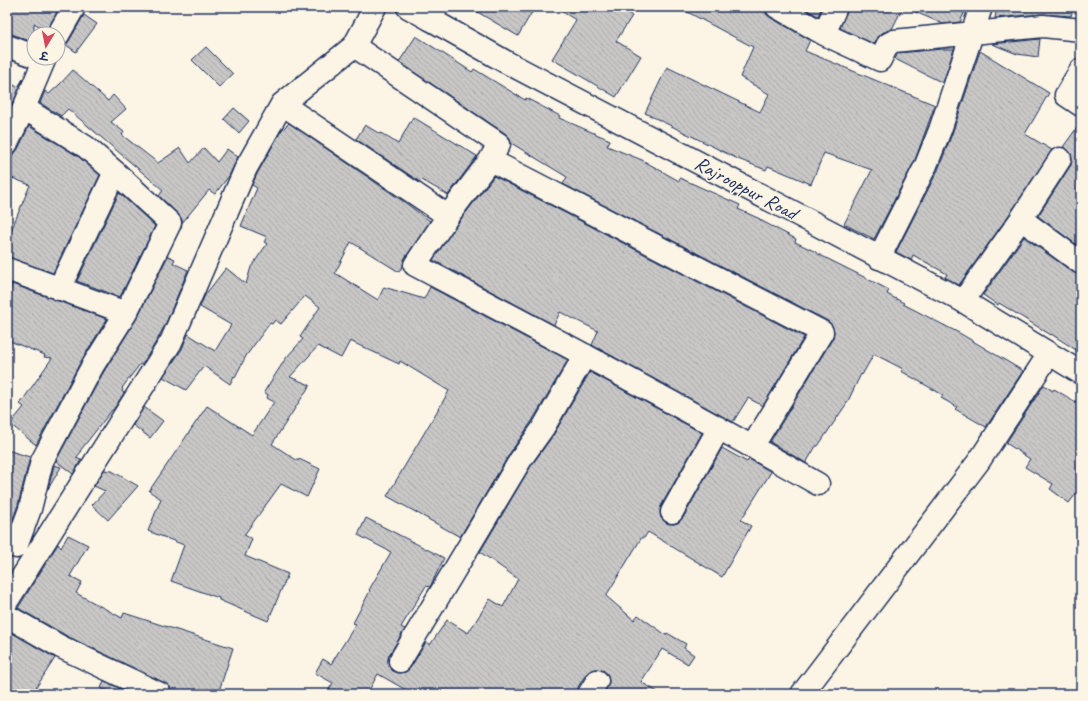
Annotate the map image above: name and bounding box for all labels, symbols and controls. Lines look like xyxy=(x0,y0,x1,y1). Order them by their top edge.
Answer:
north arrow xyxy=(26,26,66,66)
text: उ xyxy=(38,48,50,64)
street label: Rajrooppur Road xyxy=(690,151,804,227)

